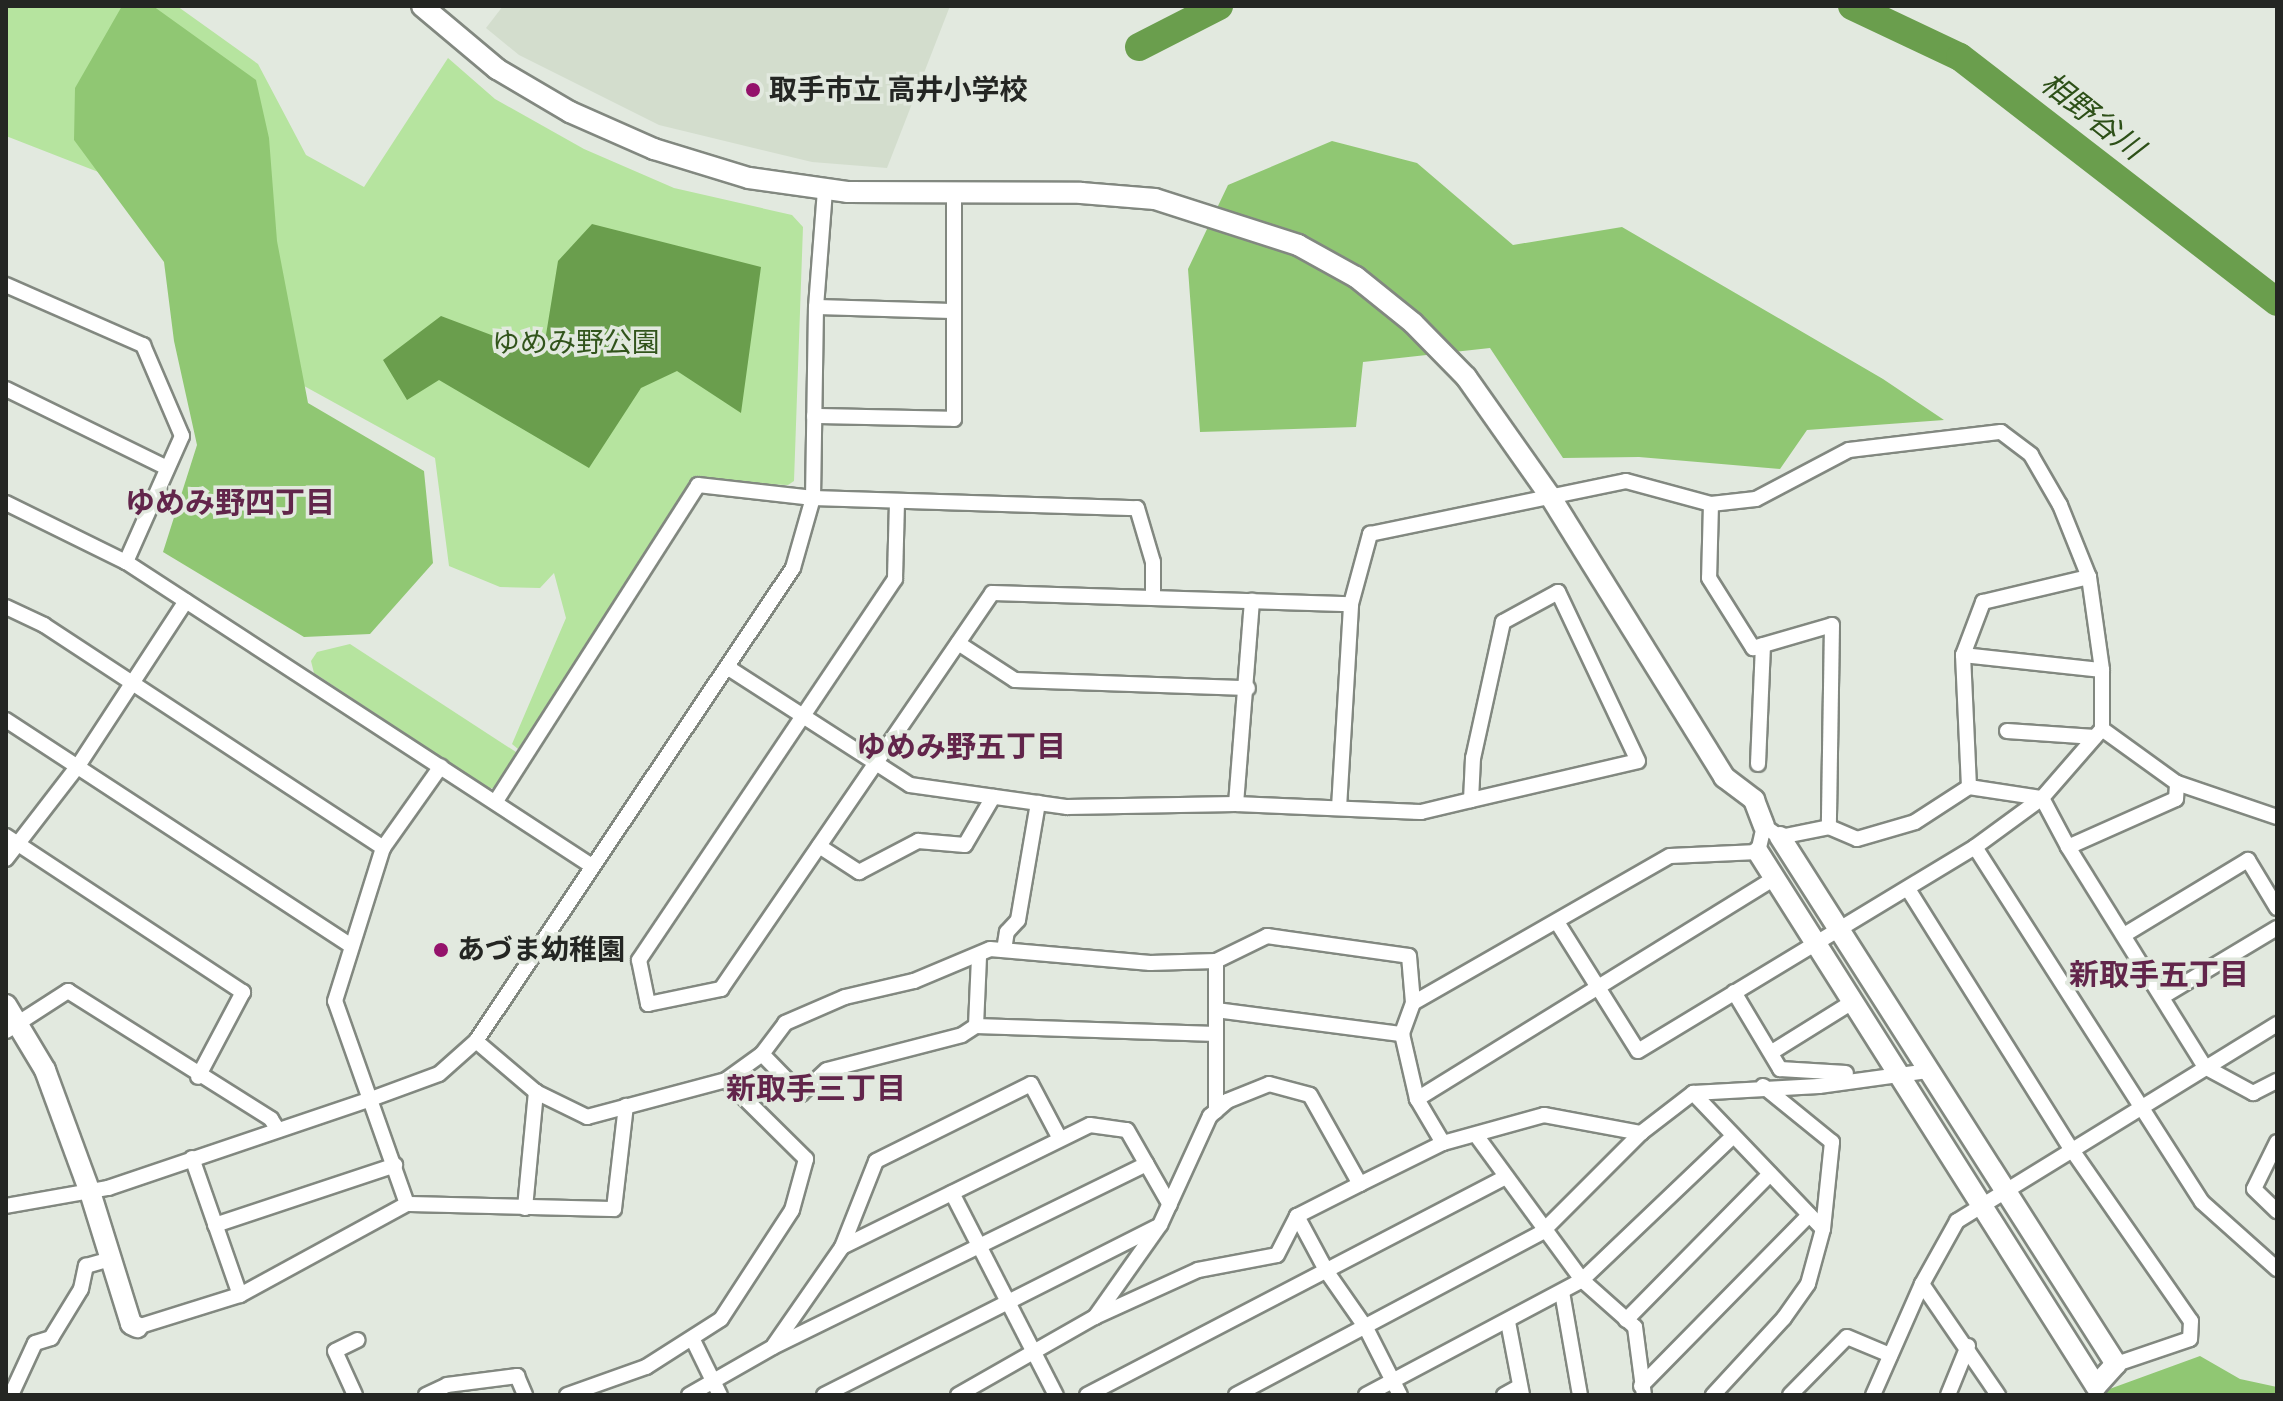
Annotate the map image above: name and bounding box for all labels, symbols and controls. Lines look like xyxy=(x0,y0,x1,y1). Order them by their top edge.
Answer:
water label: 相野谷川 xyxy=(2034,65,2150,167)
place label: 取手市立 高井小学校 xyxy=(769,73,1028,107)
marker: 取手市立 高井小学校 xyxy=(744,81,762,99)
park label: ゆめみ野公園 xyxy=(492,326,660,360)
district label: ゆめみ野四丁目 xyxy=(125,485,335,521)
district label: ゆめみ野五丁目 xyxy=(856,729,1066,765)
place label: あづま幼稚園 xyxy=(457,933,625,967)
marker: あづま幼稚園 xyxy=(432,941,450,959)
district label: 新取手五丁目 xyxy=(2069,957,2249,993)
district label: 新取手三丁目 xyxy=(726,1071,906,1107)

